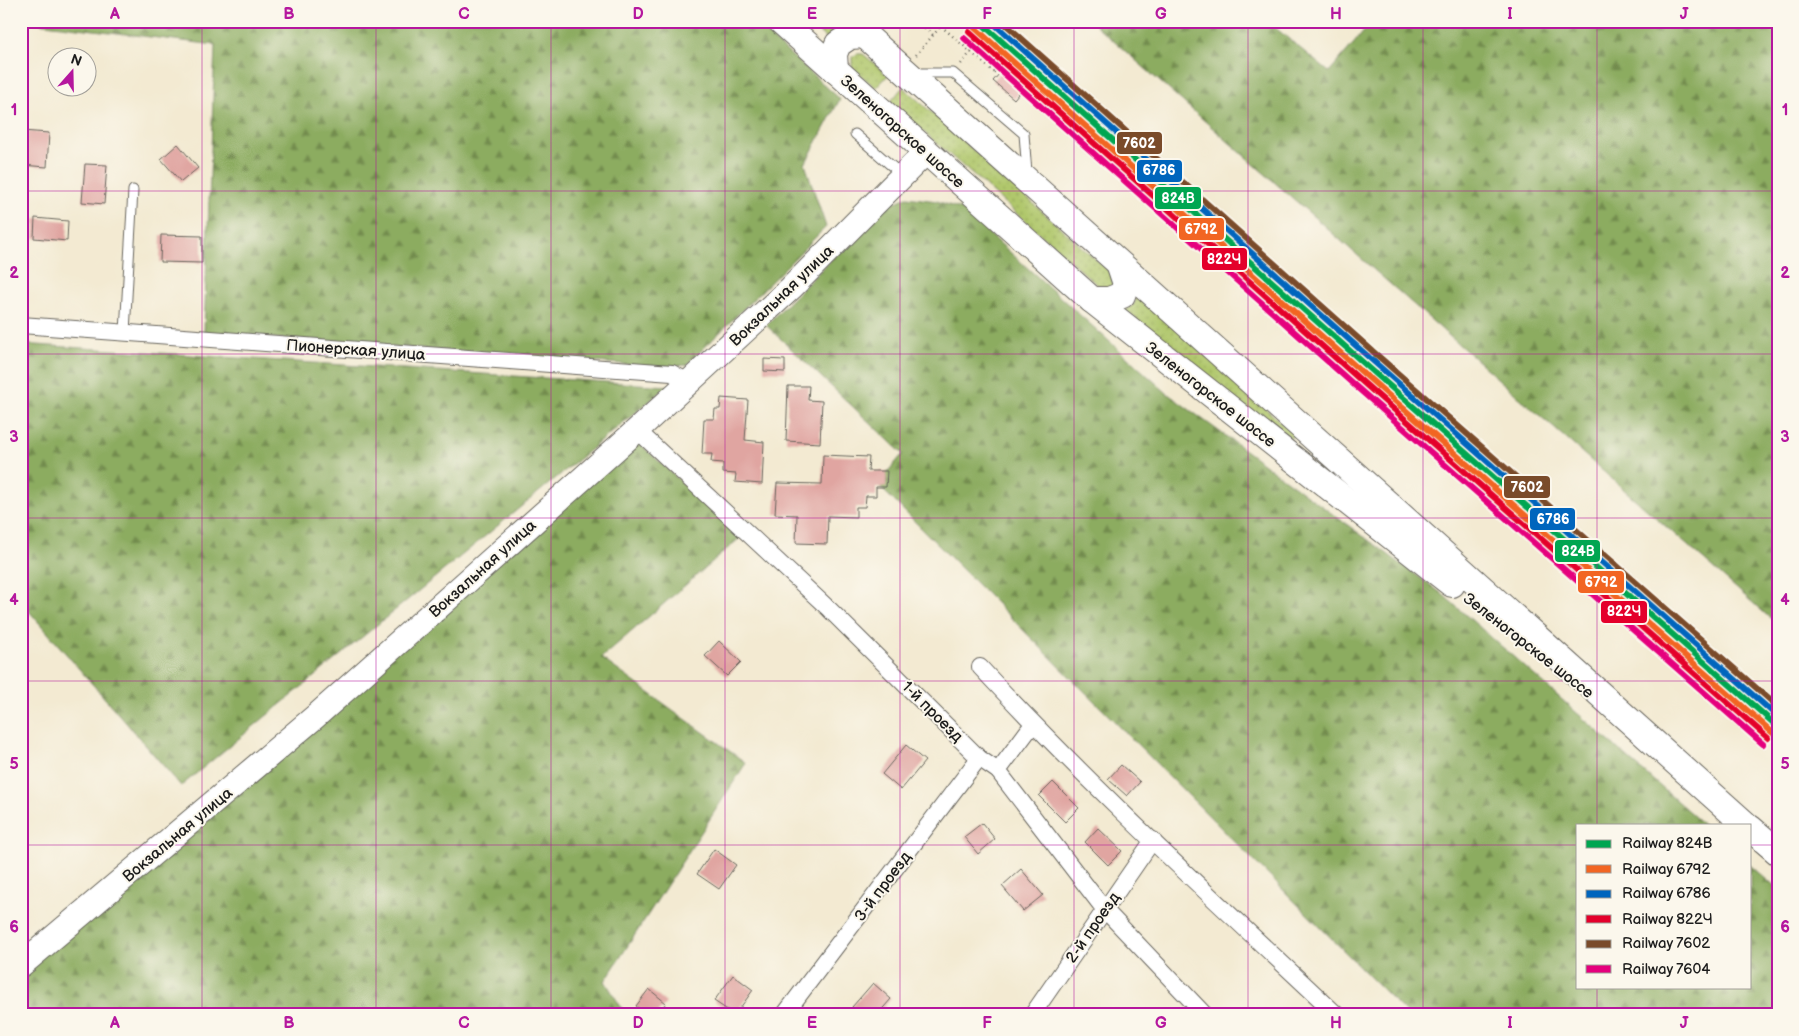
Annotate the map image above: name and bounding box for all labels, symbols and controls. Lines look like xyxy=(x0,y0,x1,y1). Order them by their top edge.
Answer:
text: A xyxy=(109,5,120,24)
text: B xyxy=(283,5,295,24)
text: C xyxy=(458,5,470,24)
text: D xyxy=(632,5,644,24)
text: E xyxy=(807,5,817,24)
text: F xyxy=(982,5,992,24)
text: G xyxy=(1155,5,1167,24)
text: H xyxy=(1330,5,1342,24)
text: I xyxy=(1507,5,1513,24)
text: J xyxy=(1680,5,1689,24)
north arrow xyxy=(48,48,98,98)
text: N xyxy=(68,50,84,70)
street label: Зеленогорское шоссе xyxy=(836,72,968,193)
text: 1 xyxy=(11,101,17,120)
text: 1 xyxy=(1782,101,1788,120)
line badge: 7602 xyxy=(1116,131,1163,155)
text: 7602 xyxy=(1122,135,1156,152)
line badge: 6786 xyxy=(1136,159,1183,183)
text: 6786 xyxy=(1142,162,1176,179)
line badge: 824В xyxy=(1154,186,1202,210)
text: 824В xyxy=(1161,190,1195,207)
line badge: 6792 xyxy=(1178,217,1225,241)
text: 6792 xyxy=(1185,221,1218,238)
street label: Вокзальная улица xyxy=(726,241,838,351)
line badge: 822Ч xyxy=(1201,247,1248,271)
text: 822Ч xyxy=(1207,251,1241,268)
text: 2 xyxy=(9,264,19,283)
text: 2 xyxy=(1780,264,1790,283)
street label: Пионерская улица xyxy=(286,336,427,365)
street label: Зеленогорское шоссе xyxy=(1141,338,1279,452)
text: 3 xyxy=(9,428,19,447)
text: 3 xyxy=(1780,428,1790,447)
line badge: 7602 xyxy=(1503,475,1551,499)
text: 7602 xyxy=(1510,479,1544,496)
line badge: 6786 xyxy=(1529,507,1576,531)
text: 6786 xyxy=(1536,511,1570,528)
street label: Вокзальная улица xyxy=(426,516,541,622)
line badge: 824В xyxy=(1554,539,1601,563)
text: 824В xyxy=(1561,543,1595,560)
line badge: 6792 xyxy=(1577,570,1625,594)
text: 6792 xyxy=(1585,574,1618,591)
street label: Зеленогорское шоссе xyxy=(1459,589,1597,703)
text: 4 xyxy=(9,591,19,610)
text: 4 xyxy=(1780,591,1790,610)
line badge: 822Ч xyxy=(1600,600,1648,624)
text: 822Ч xyxy=(1607,603,1641,620)
street label: 1-й проезд xyxy=(897,678,967,747)
text: 5 xyxy=(9,755,19,774)
text: 5 xyxy=(1780,755,1790,774)
street label: Вокзальная улица xyxy=(119,783,237,887)
legend xyxy=(1576,824,1752,988)
text: Railway 824В xyxy=(1622,834,1713,853)
street label: 3-й проезд xyxy=(851,848,916,925)
text: Railway 6792 xyxy=(1622,860,1711,879)
text: Railway 6786 xyxy=(1622,884,1711,903)
street label: 2-й проезд xyxy=(1062,889,1125,967)
text: Railway 822Ч xyxy=(1622,910,1713,929)
text: 6 xyxy=(9,918,19,937)
text: 6 xyxy=(1780,918,1790,937)
text: Railway 7602 xyxy=(1622,934,1710,953)
text: Railway 7604 xyxy=(1622,960,1710,979)
text: A xyxy=(109,1014,120,1033)
text: B xyxy=(283,1014,295,1033)
text: C xyxy=(458,1014,470,1033)
text: D xyxy=(632,1014,644,1033)
text: E xyxy=(807,1014,817,1033)
text: F xyxy=(982,1014,992,1033)
text: G xyxy=(1155,1014,1167,1033)
text: H xyxy=(1330,1014,1342,1033)
text: I xyxy=(1507,1014,1513,1033)
text: J xyxy=(1680,1014,1689,1033)

